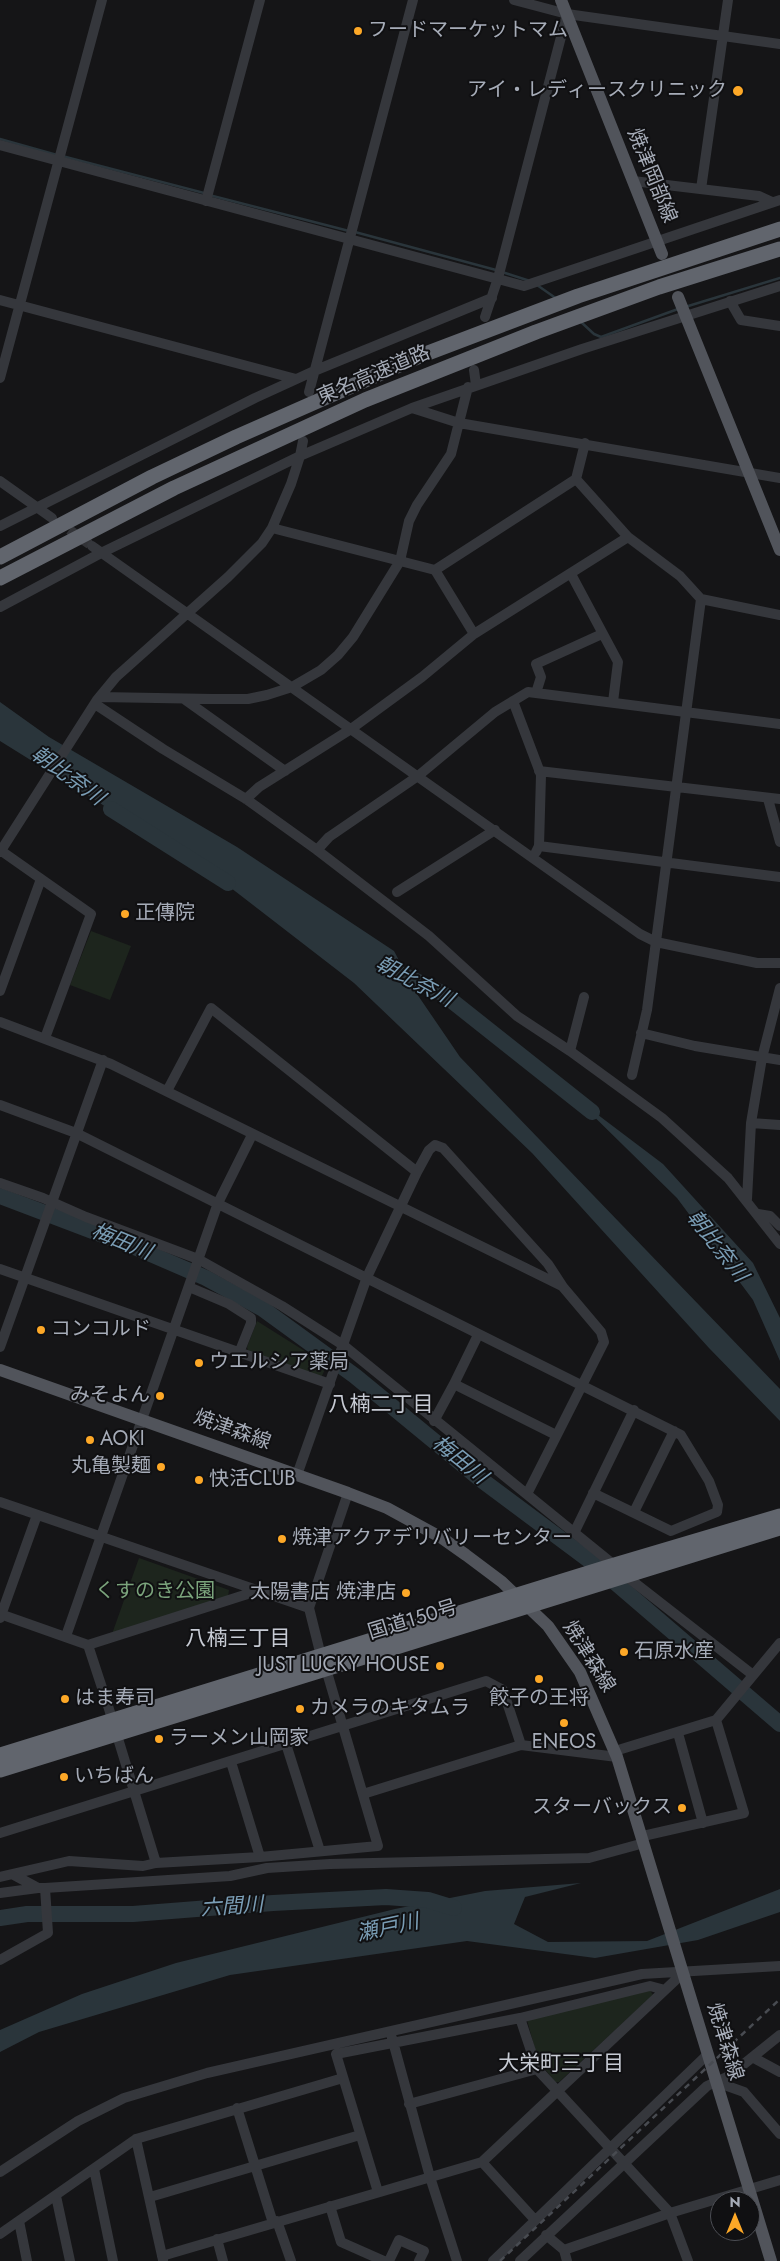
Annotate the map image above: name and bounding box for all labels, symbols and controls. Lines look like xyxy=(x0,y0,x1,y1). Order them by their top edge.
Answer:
place label: フードマーケットマム xyxy=(368,19,568,43)
marker: フードマーケットマム xyxy=(352,25,364,37)
place label: アイ・レディースクリニック xyxy=(467,79,727,103)
marker: アイ・レディースクリニック xyxy=(731,84,745,98)
street label: 焼津岡部線 xyxy=(621,125,681,227)
street label: 東名高速道路 xyxy=(314,342,434,410)
water label: 朝比奈川 xyxy=(26,742,108,812)
place label: 正傳院 xyxy=(135,902,195,926)
marker: 正傳院 xyxy=(119,908,131,920)
water label: 朝比奈川 xyxy=(371,952,457,1014)
water label: 朝比奈川 xyxy=(680,1206,752,1288)
water label: 梅田川 xyxy=(87,1220,155,1266)
place label: コンコルド xyxy=(51,1318,151,1342)
marker: コンコルド xyxy=(35,1324,47,1336)
place label: ウエルシア薬局 xyxy=(209,1351,349,1375)
marker: ウエルシア薬局 xyxy=(193,1357,205,1369)
place label: みそよん xyxy=(70,1384,150,1408)
marker: みそよん xyxy=(154,1390,166,1402)
district label: 八楠二丁目 xyxy=(329,1393,433,1419)
street label: 焼津森線 xyxy=(190,1406,274,1456)
place label: AOKI xyxy=(100,1428,145,1452)
water label: 梅田川 xyxy=(427,1431,491,1491)
marker: AOKI xyxy=(84,1434,96,1446)
place label: 丸亀製麺 xyxy=(71,1455,151,1479)
marker: 丸亀製麺 xyxy=(155,1461,167,1473)
place label: 快活CLUB xyxy=(209,1468,295,1492)
marker: 快活CLUB xyxy=(193,1474,205,1486)
place label: 焼津アクアデリバリーセンター xyxy=(292,1527,572,1551)
marker: 焼津アクアデリバリーセンター xyxy=(276,1533,288,1545)
park label: くすのき公園 xyxy=(95,1580,215,1604)
place label: 太陽書店 焼津店 xyxy=(250,1581,396,1605)
marker: 太陽書店 焼津店 xyxy=(400,1587,412,1599)
street label: 国道150号 xyxy=(365,1596,461,1646)
street label: 焼津森線 xyxy=(557,1617,619,1697)
district label: 八楠三丁目 xyxy=(186,1627,290,1653)
place label: 石原水産 xyxy=(634,1640,714,1664)
marker: 石原水産 xyxy=(618,1646,630,1658)
place label: JUST LUCKY HOUSE xyxy=(258,1654,430,1678)
marker: JUST LUCKY HOUSE xyxy=(434,1660,446,1672)
marker: 餃子の王将 xyxy=(533,1673,545,1685)
place label: はま寿司 xyxy=(75,1687,155,1711)
place label: 餃子の王将 xyxy=(489,1687,589,1711)
marker: はま寿司 xyxy=(59,1693,71,1705)
place label: カメラのキタムラ xyxy=(310,1697,470,1721)
marker: カメラのキタムラ xyxy=(294,1703,306,1715)
marker: ENEOS xyxy=(558,1717,570,1729)
place label: ラーメン山岡家 xyxy=(169,1727,309,1751)
place label: ENEOS xyxy=(532,1731,596,1755)
marker: ラーメン山岡家 xyxy=(153,1733,165,1745)
place label: いちばん xyxy=(74,1765,154,1789)
marker: いちばん xyxy=(58,1771,70,1783)
place label: スターバックス xyxy=(532,1796,672,1820)
marker: スターバックス xyxy=(676,1802,688,1814)
water label: 六間川 xyxy=(200,1893,264,1923)
water label: 瀬戸川 xyxy=(355,1910,421,1948)
street label: 焼津森線 xyxy=(701,2000,747,2084)
district label: 大栄町三丁目 xyxy=(498,2052,624,2078)
north arrow xyxy=(710,2191,760,2241)
text: N xyxy=(729,2192,741,2212)

